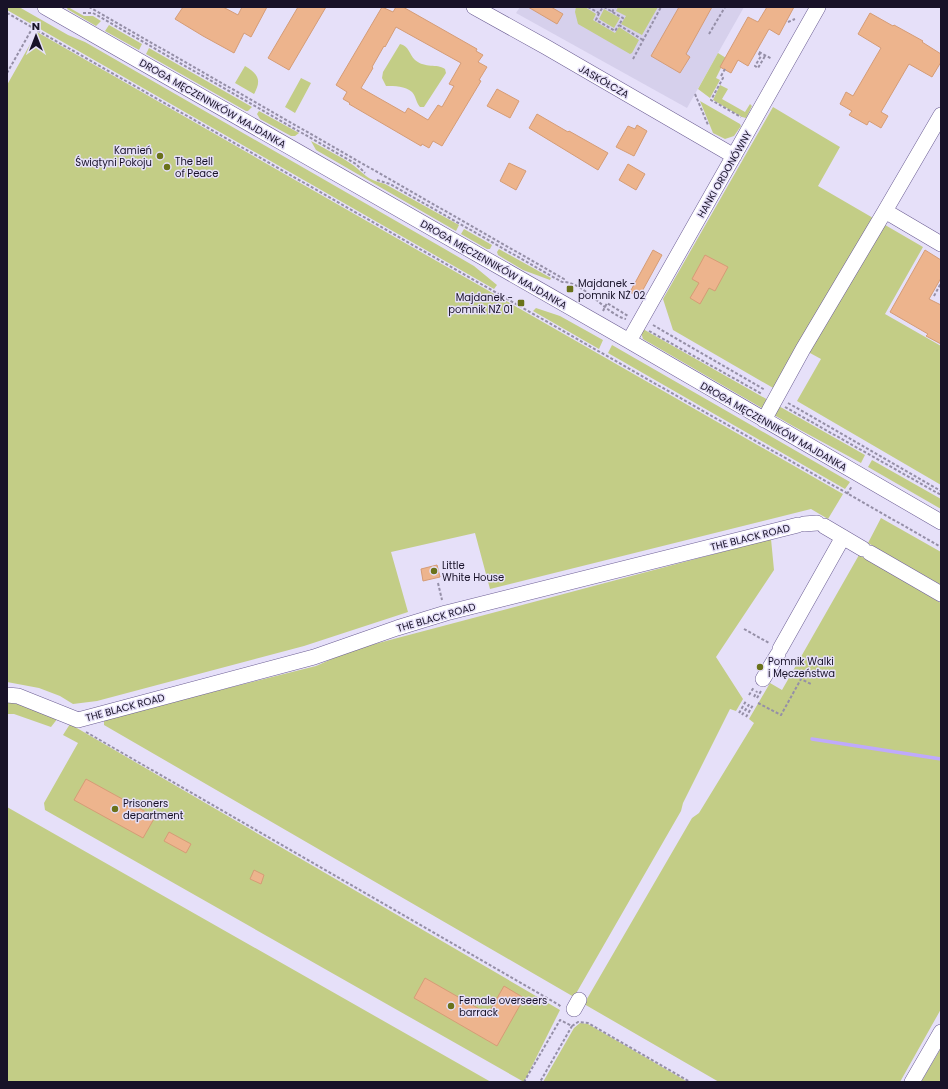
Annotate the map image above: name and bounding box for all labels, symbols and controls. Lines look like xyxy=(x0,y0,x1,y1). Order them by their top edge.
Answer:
north arrow xyxy=(16,16,56,56)
text: N xyxy=(32,18,40,34)
street label: DROGA MĘCZENNIKÓW MAJDANKA xyxy=(137,55,289,152)
street label: JASKÓŁCZA xyxy=(576,61,632,102)
street label: HANKI ORDONÓWNY xyxy=(693,128,756,221)
place label: Kamień Świątyni Pokoju xyxy=(75,143,152,170)
marker: Kamień Świątyni Pokoju xyxy=(155,151,165,161)
place label: The Bell of Peace xyxy=(175,154,218,181)
marker: The Bell of Peace xyxy=(162,162,172,172)
street label: DROGA MĘCZENNIKÓW MAJDANKA xyxy=(418,216,570,313)
place label: Majdanek - pomnik NŻ 02 xyxy=(578,276,646,303)
marker: Majdanek - pomnik NŻ 02 xyxy=(565,284,575,294)
place label: Majdanek - pomnik NŻ 01 xyxy=(448,290,513,317)
marker: Majdanek - pomnik NŻ 01 xyxy=(516,298,526,308)
street label: DROGA MĘCZENNIKÓW MAJDANKA xyxy=(698,378,850,475)
street label: THE BLACK ROAD xyxy=(709,520,791,555)
place label: Little White House xyxy=(442,558,504,585)
marker: Little White House xyxy=(429,566,439,576)
street label: THE BLACK ROAD xyxy=(395,599,477,636)
place label: Pomnik Walki i Męczeństwa xyxy=(768,654,835,681)
marker: Pomnik Walki i Męczeństwa xyxy=(755,662,765,672)
street label: THE BLACK ROAD xyxy=(84,690,166,725)
place label: Prisoners department xyxy=(123,796,184,823)
marker: Prisoners department xyxy=(110,804,120,814)
place label: Female overseers barrack xyxy=(459,993,547,1020)
marker: Female overseers barrack xyxy=(446,1001,456,1011)

